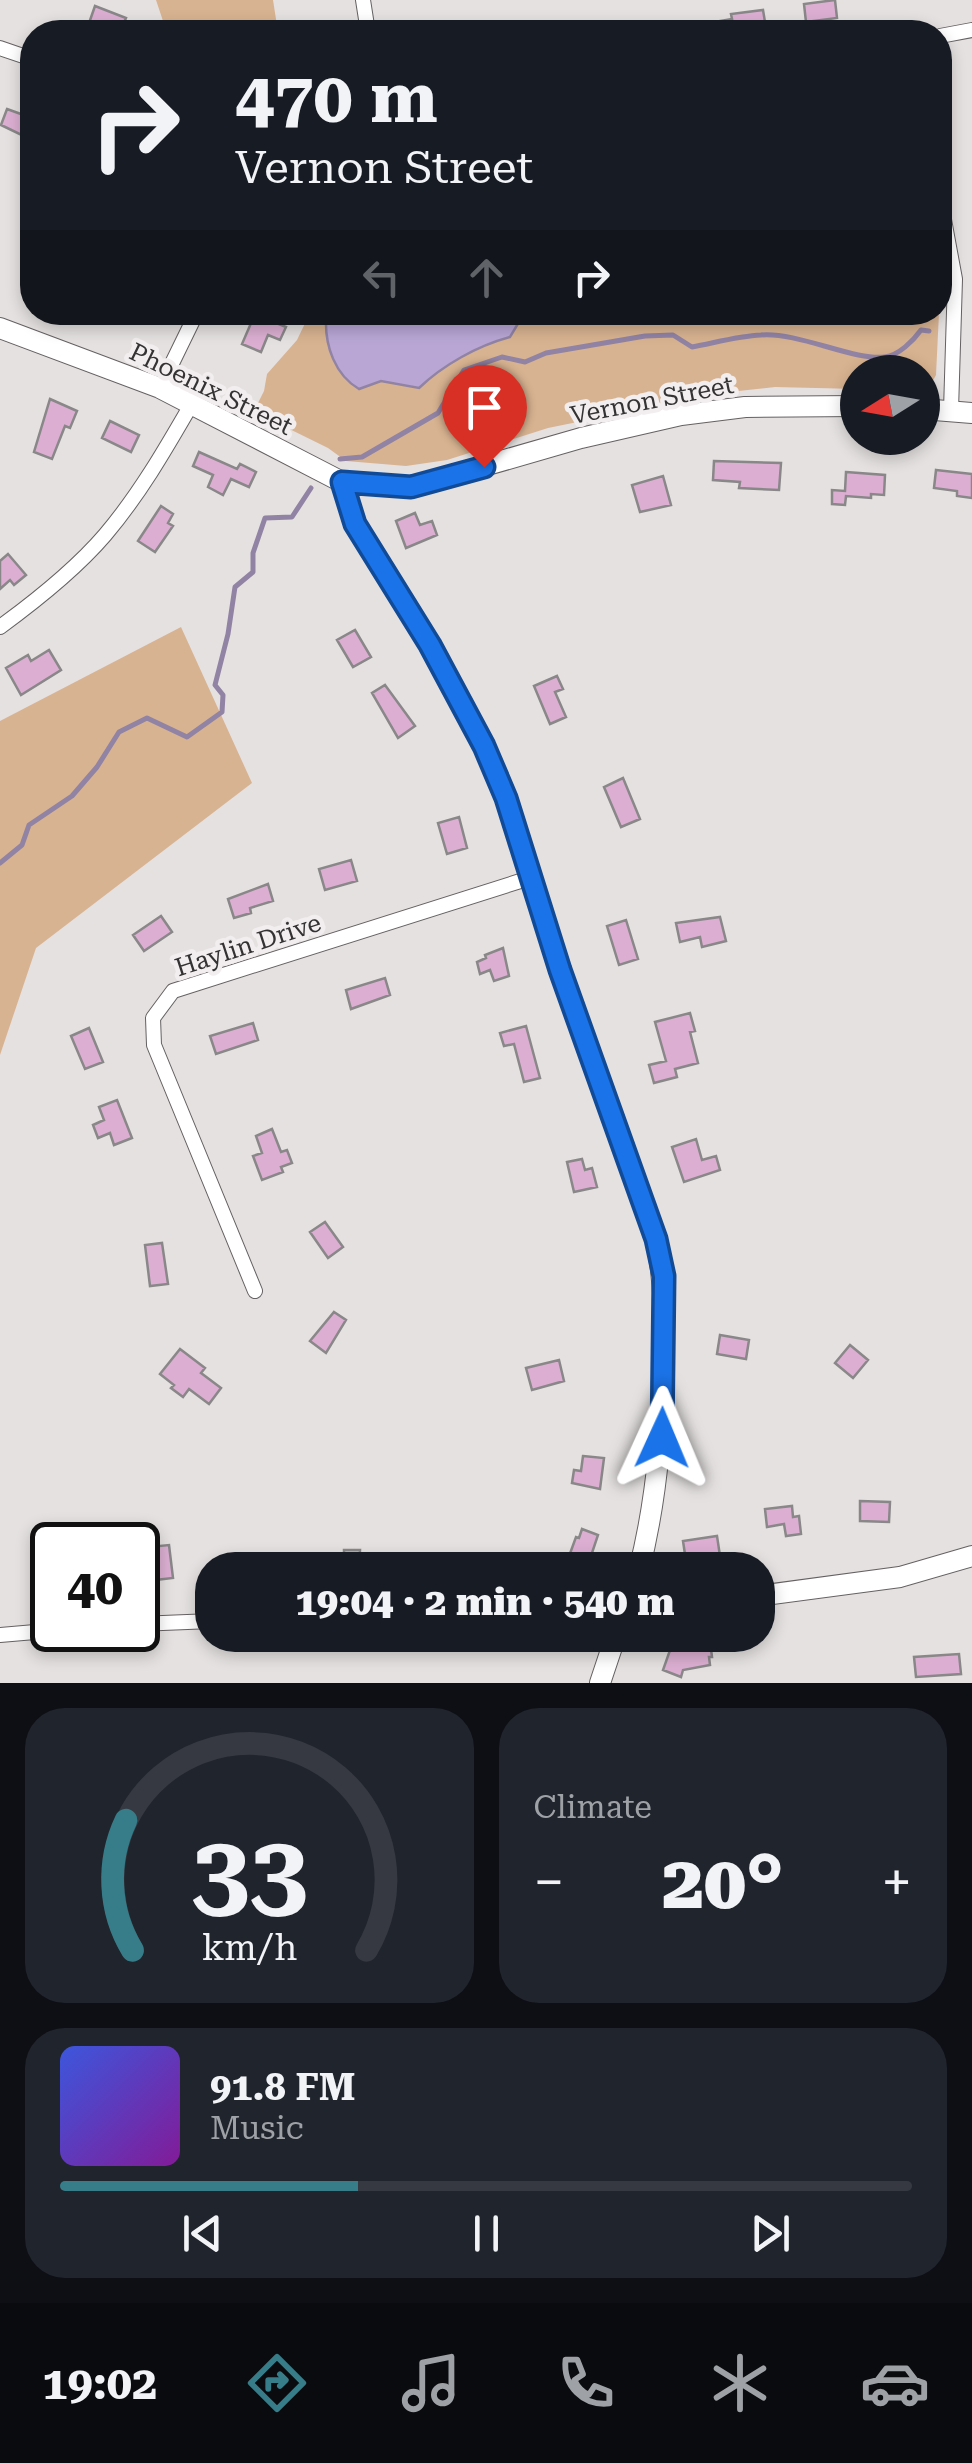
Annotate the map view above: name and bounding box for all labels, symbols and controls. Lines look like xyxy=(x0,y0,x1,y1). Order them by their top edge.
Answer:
text: 470 m xyxy=(235,57,438,139)
icon: right xyxy=(70,60,200,190)
text: Vernon Street xyxy=(235,141,533,194)
icon: left xyxy=(354,250,409,305)
icon: ahead xyxy=(459,250,514,305)
icon: right xyxy=(564,250,619,305)
street label: Phoenix Street xyxy=(125,337,297,441)
north arrow xyxy=(840,355,940,455)
map controls xyxy=(840,355,940,455)
pin xyxy=(442,365,527,468)
street label: Vernon Street xyxy=(568,370,736,430)
icon: arrive xyxy=(457,380,512,435)
street label: Haylin Drive xyxy=(171,908,325,982)
position arrow xyxy=(610,1386,714,1490)
speed limit sign: 40 xyxy=(30,1522,160,1652)
text: 19:04 · 2 min · 540 m xyxy=(295,1580,675,1624)
text: Climate xyxy=(534,1788,652,1826)
text: 33 xyxy=(191,1812,307,1933)
text: 20° xyxy=(662,1838,784,1926)
text: − xyxy=(534,1850,564,1914)
text: + xyxy=(881,1850,912,1914)
text: km/h xyxy=(201,1927,297,1969)
text: 91.8 FM xyxy=(210,2065,356,2109)
text: Music xyxy=(210,2109,304,2147)
icon: previous xyxy=(175,2206,230,2261)
icon: pause xyxy=(459,2206,514,2261)
icon: next xyxy=(743,2206,798,2261)
icon: directions xyxy=(242,2348,312,2418)
icon: music xyxy=(396,2348,466,2418)
icon: phone xyxy=(551,2348,621,2418)
icon: climate xyxy=(705,2348,775,2418)
icon: car xyxy=(860,2348,930,2418)
text: 19:02 xyxy=(42,2357,157,2410)

